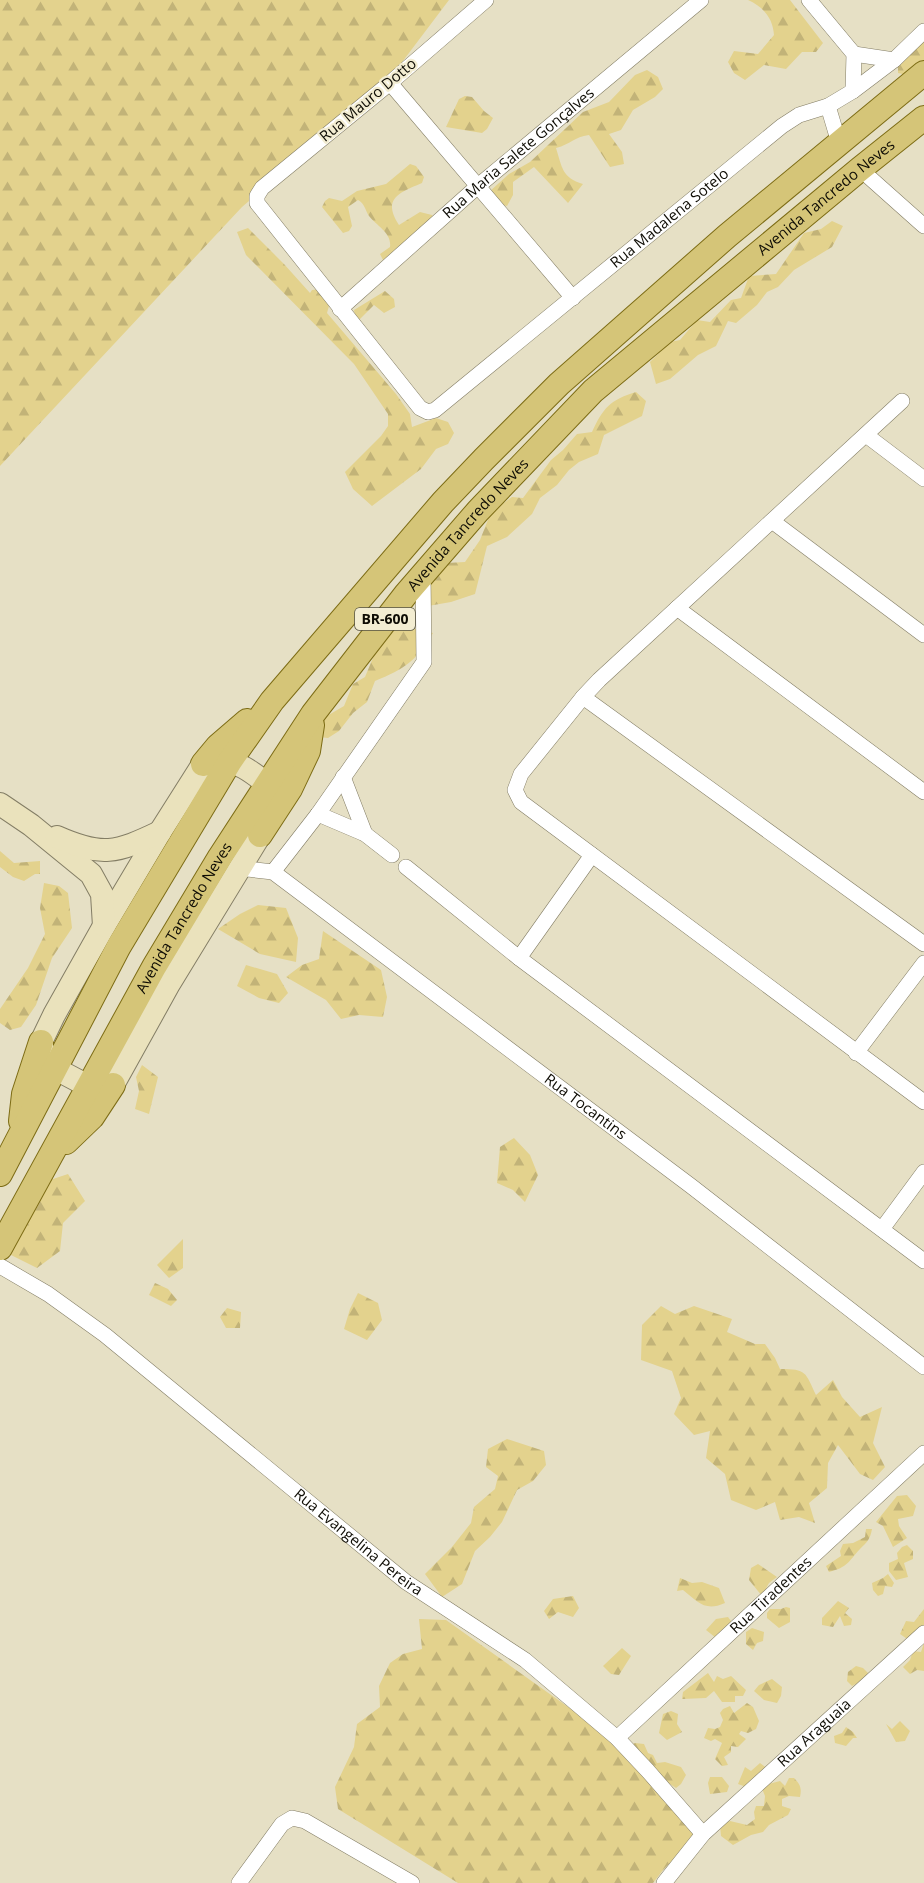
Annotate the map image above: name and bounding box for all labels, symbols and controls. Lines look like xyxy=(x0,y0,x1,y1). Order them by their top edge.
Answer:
street label: Rua Mauro Dotto xyxy=(315,53,420,146)
street label: Rua Maria Salete Gonçalves xyxy=(438,82,598,222)
street label: Avenida Tancredo Neves xyxy=(753,134,898,259)
street label: Rua Madalena Sotelo xyxy=(605,163,732,272)
street label: Avenida Tancredo Neves xyxy=(402,453,532,595)
road number: BR-600 xyxy=(355,608,415,630)
street label: Avenida Tancredo Neves xyxy=(131,838,236,996)
street label: Rua Tocantins xyxy=(541,1068,631,1143)
street label: Rua Evangelina Pereira xyxy=(290,1483,427,1599)
street label: Rua Tiradentes xyxy=(725,1551,816,1637)
street label: Rua Araguaia xyxy=(773,1694,855,1771)

